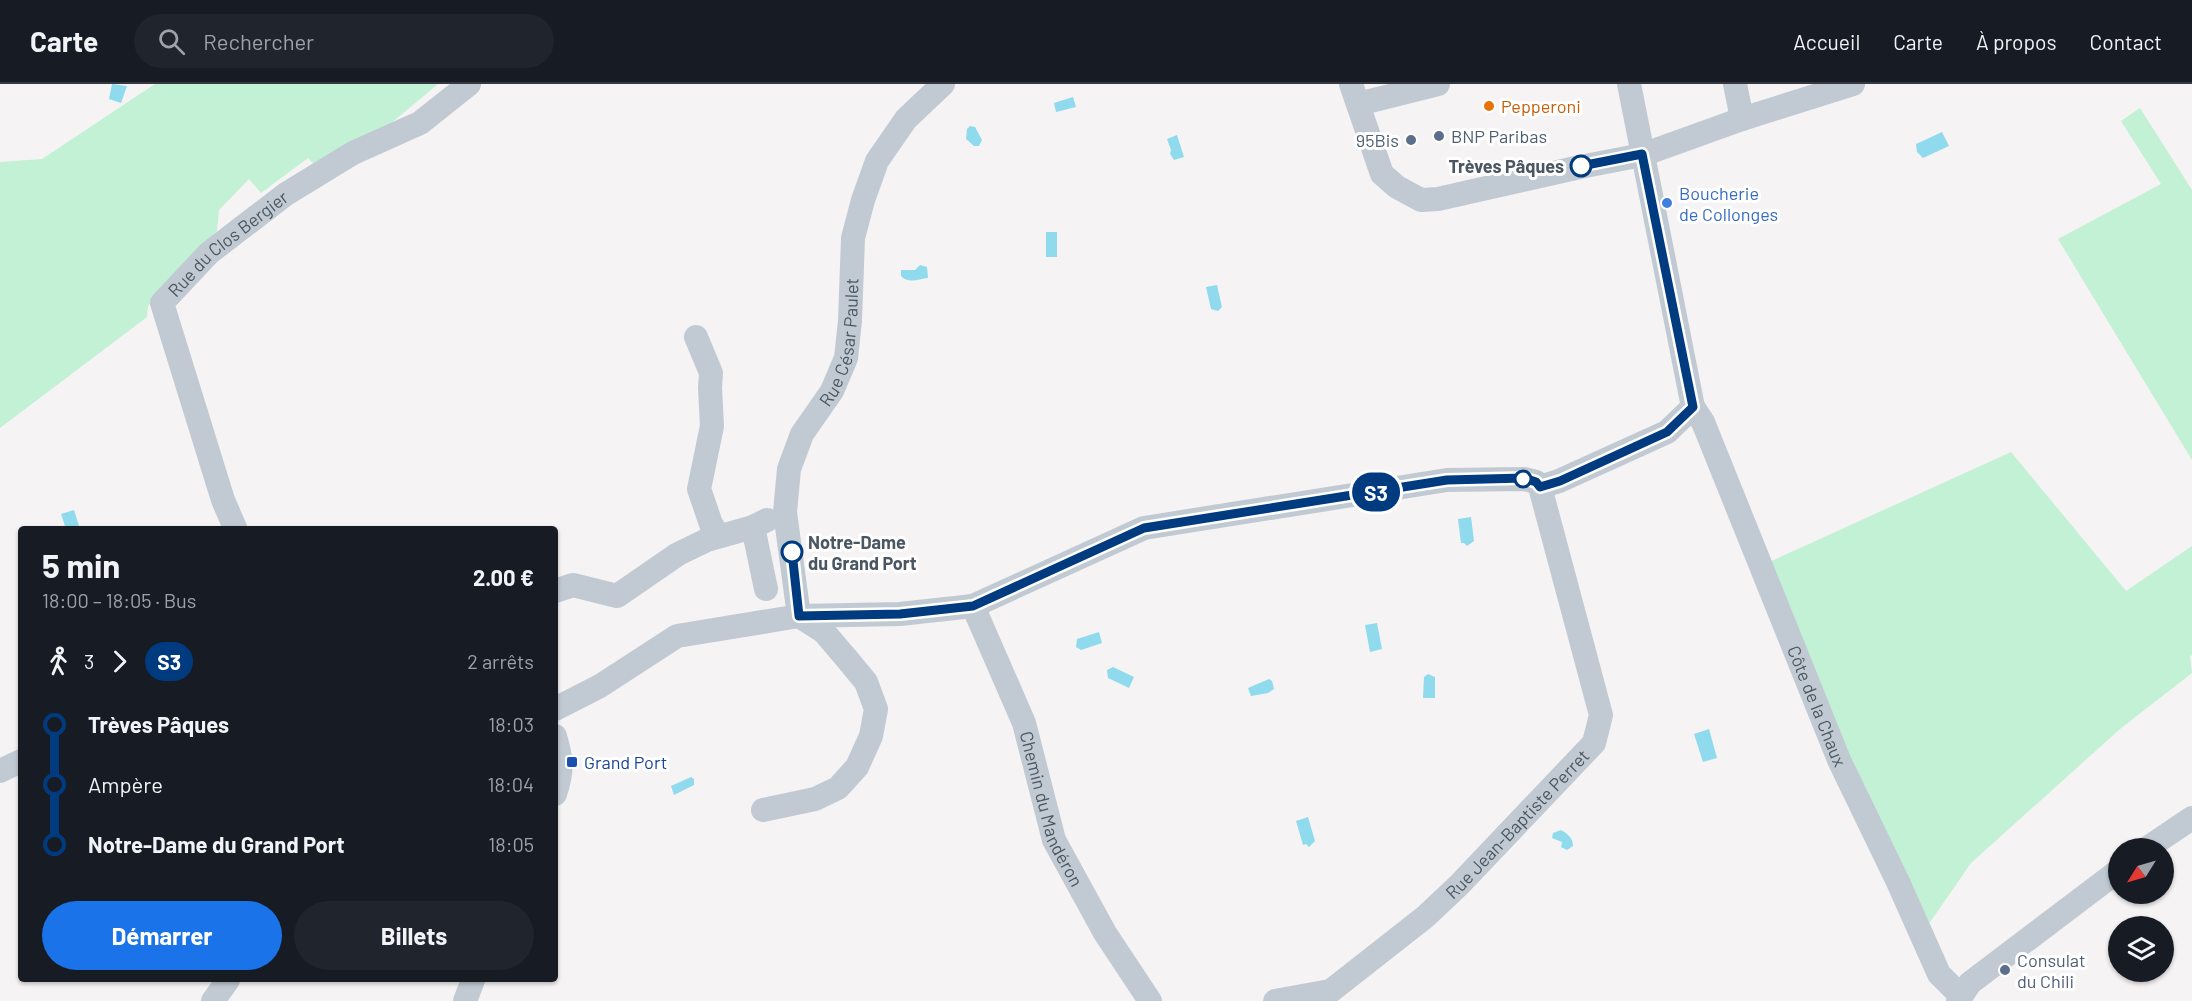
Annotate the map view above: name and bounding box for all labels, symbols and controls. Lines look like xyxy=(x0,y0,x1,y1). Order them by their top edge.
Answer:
search box xyxy=(134,14,554,68)
text: Carte xyxy=(30,24,98,58)
icon: search xyxy=(155,25,188,58)
text: Rechercher xyxy=(203,28,314,54)
text: Accueil xyxy=(1793,29,1860,54)
text: Carte xyxy=(1893,29,1943,54)
text: À propos xyxy=(1976,29,2057,54)
text: Contact xyxy=(2090,29,2162,54)
place label: Pepperoni xyxy=(1501,95,1581,117)
marker: Pepperoni xyxy=(1482,99,1496,113)
place label: BNP Paribas xyxy=(1451,125,1547,147)
place label: 95Bis xyxy=(1356,129,1399,151)
marker: BNP Paribas xyxy=(1432,129,1446,143)
marker: 95Bis xyxy=(1404,133,1418,147)
place label: Trèves Pâques xyxy=(1449,155,1564,177)
marker: Trèves Pâques xyxy=(1570,155,1592,177)
place label: Boucherie de Collonges xyxy=(1679,182,1778,225)
street label: Rue du Clos Bergier xyxy=(163,185,293,301)
marker: Boucherie de Collonges xyxy=(1660,196,1674,210)
street label: Rue César Paulet xyxy=(814,278,863,410)
unlabelled marker xyxy=(1514,470,1532,488)
line badge: S3 xyxy=(1349,472,1403,512)
text: S3 xyxy=(1364,480,1388,505)
place label: Notre-Dame du Grand Port xyxy=(808,531,917,574)
marker: Notre-Dame du Grand Port xyxy=(781,541,803,563)
text: 5 min xyxy=(42,545,120,585)
text: 2.00 € xyxy=(473,564,534,590)
text: 18:00 – 18:05 · Bus xyxy=(42,588,196,612)
street label: Côte de la Chaux xyxy=(1783,642,1852,770)
icon: walk xyxy=(42,645,75,678)
icon: forward xyxy=(103,645,136,678)
text: 3 xyxy=(84,649,94,673)
text: S3 xyxy=(157,649,181,674)
text: 2 arrêts xyxy=(467,649,534,673)
text: Trèves Pâques xyxy=(88,711,229,737)
text: 18:03 xyxy=(488,712,534,736)
street label: Chemin du Mandéron xyxy=(1016,729,1088,890)
street label: Rue Jean-Baptiste Perret xyxy=(1441,744,1593,903)
place label: Grand Port xyxy=(584,751,667,773)
marker: Grand Port xyxy=(565,755,579,769)
text: Ampère xyxy=(88,771,163,797)
text: 18:04 xyxy=(487,772,534,796)
text: Notre-Dame du Grand Port xyxy=(88,831,345,857)
text: 18:05 xyxy=(488,832,534,856)
north arrow xyxy=(2108,838,2174,904)
map controls xyxy=(2108,838,2174,982)
button: Démarrer xyxy=(42,901,282,970)
button: Billets xyxy=(294,901,534,970)
button: layers xyxy=(2108,916,2174,982)
place label: Consulat du Chili xyxy=(2017,949,2086,992)
marker: Consulat du Chili xyxy=(1998,963,2012,977)

